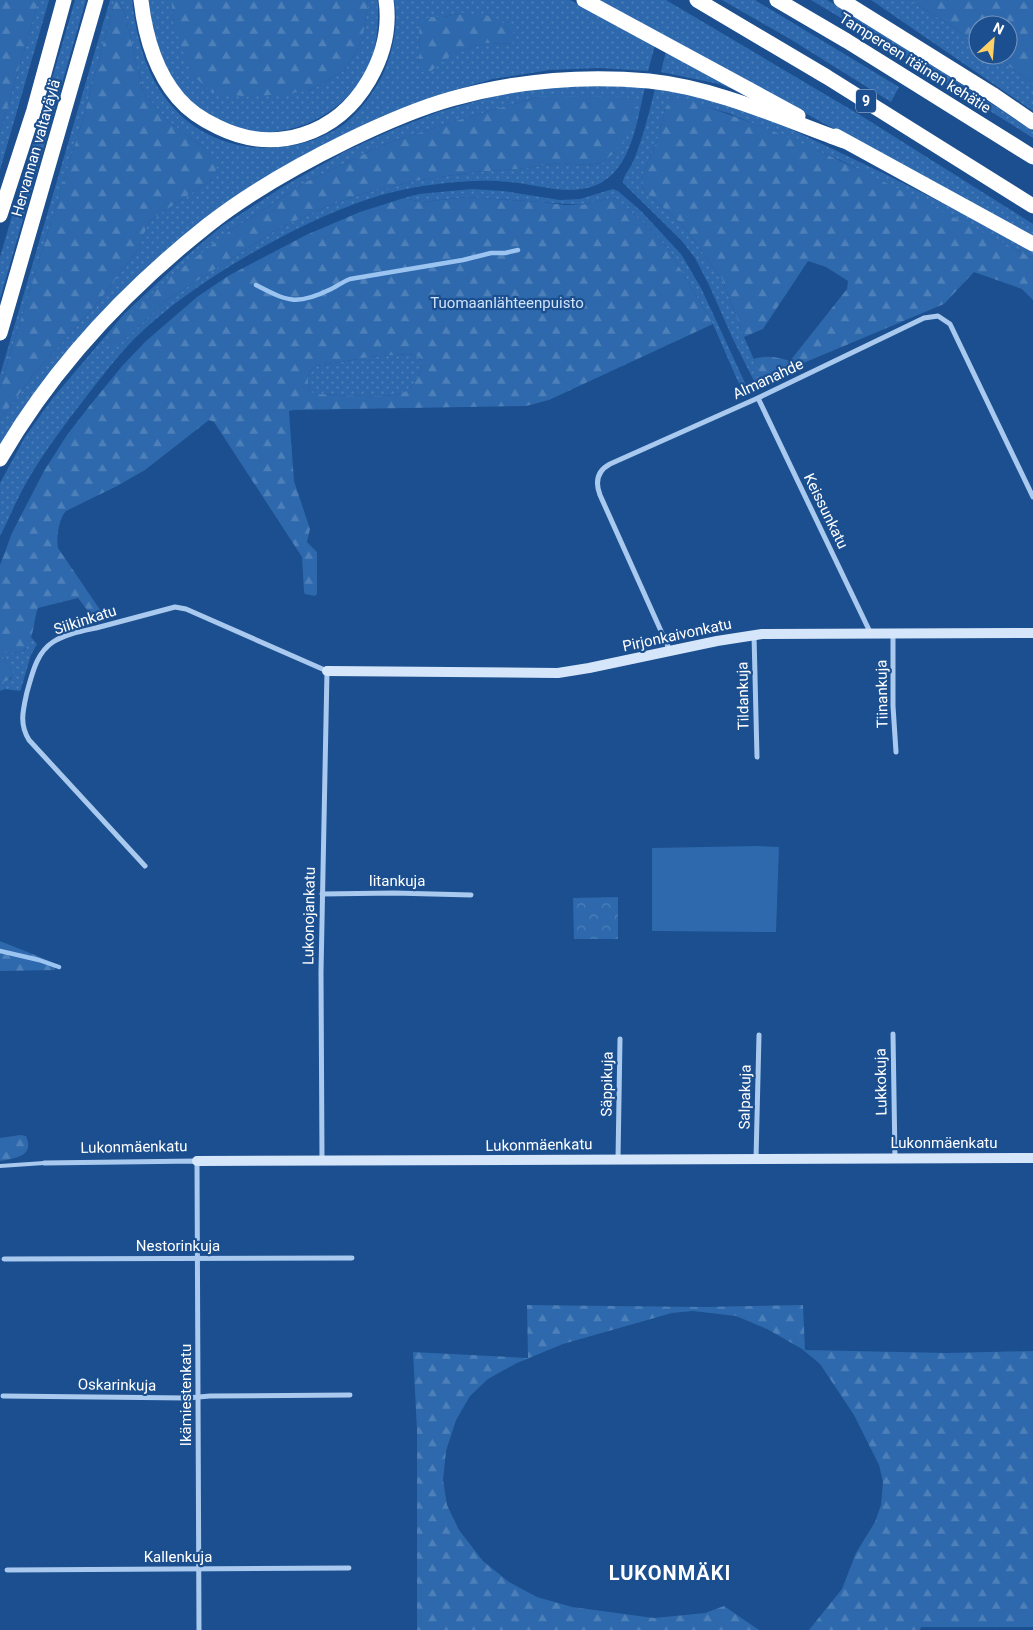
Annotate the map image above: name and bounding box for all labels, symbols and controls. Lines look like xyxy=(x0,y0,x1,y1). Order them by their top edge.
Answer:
street label: Tampereen itäinen kehätie xyxy=(836,9,994,117)
north arrow xyxy=(968,15,1018,65)
text: N xyxy=(991,19,1007,38)
street label: Hervannan valtaväylä xyxy=(8,77,64,219)
road number: 9 xyxy=(856,90,876,112)
park label: Tuomaanlähteenpuisto xyxy=(430,294,584,312)
street label: Almanahde xyxy=(730,355,806,403)
street label: Keissunkatu xyxy=(800,470,852,552)
street label: Siikinkatu xyxy=(51,601,119,639)
street label: Pirjonkaivonkatu xyxy=(621,615,733,655)
street label: Tiinankuja xyxy=(872,660,892,728)
street label: Tildankuja xyxy=(733,661,753,731)
street label: Lukonojankatu xyxy=(299,867,319,965)
street label: Iitankuja xyxy=(369,872,425,890)
street label: Lukkokuja xyxy=(871,1048,891,1116)
street label: Säppikuja xyxy=(597,1051,617,1117)
street label: Salpakuja xyxy=(735,1064,755,1130)
street label: Lukonmäenkatu xyxy=(891,1134,997,1152)
street label: Lukonmäenkatu xyxy=(485,1135,593,1155)
street label: Lukonmäenkatu xyxy=(80,1137,188,1157)
street label: Nestorinkuja xyxy=(136,1237,220,1255)
street label: Ikämiestenkatu xyxy=(177,1344,195,1446)
street label: Oskarinkuja xyxy=(78,1375,156,1395)
street label: Kallenkuja xyxy=(144,1548,212,1566)
district label: LUKONMÄKI xyxy=(609,1561,731,1585)

